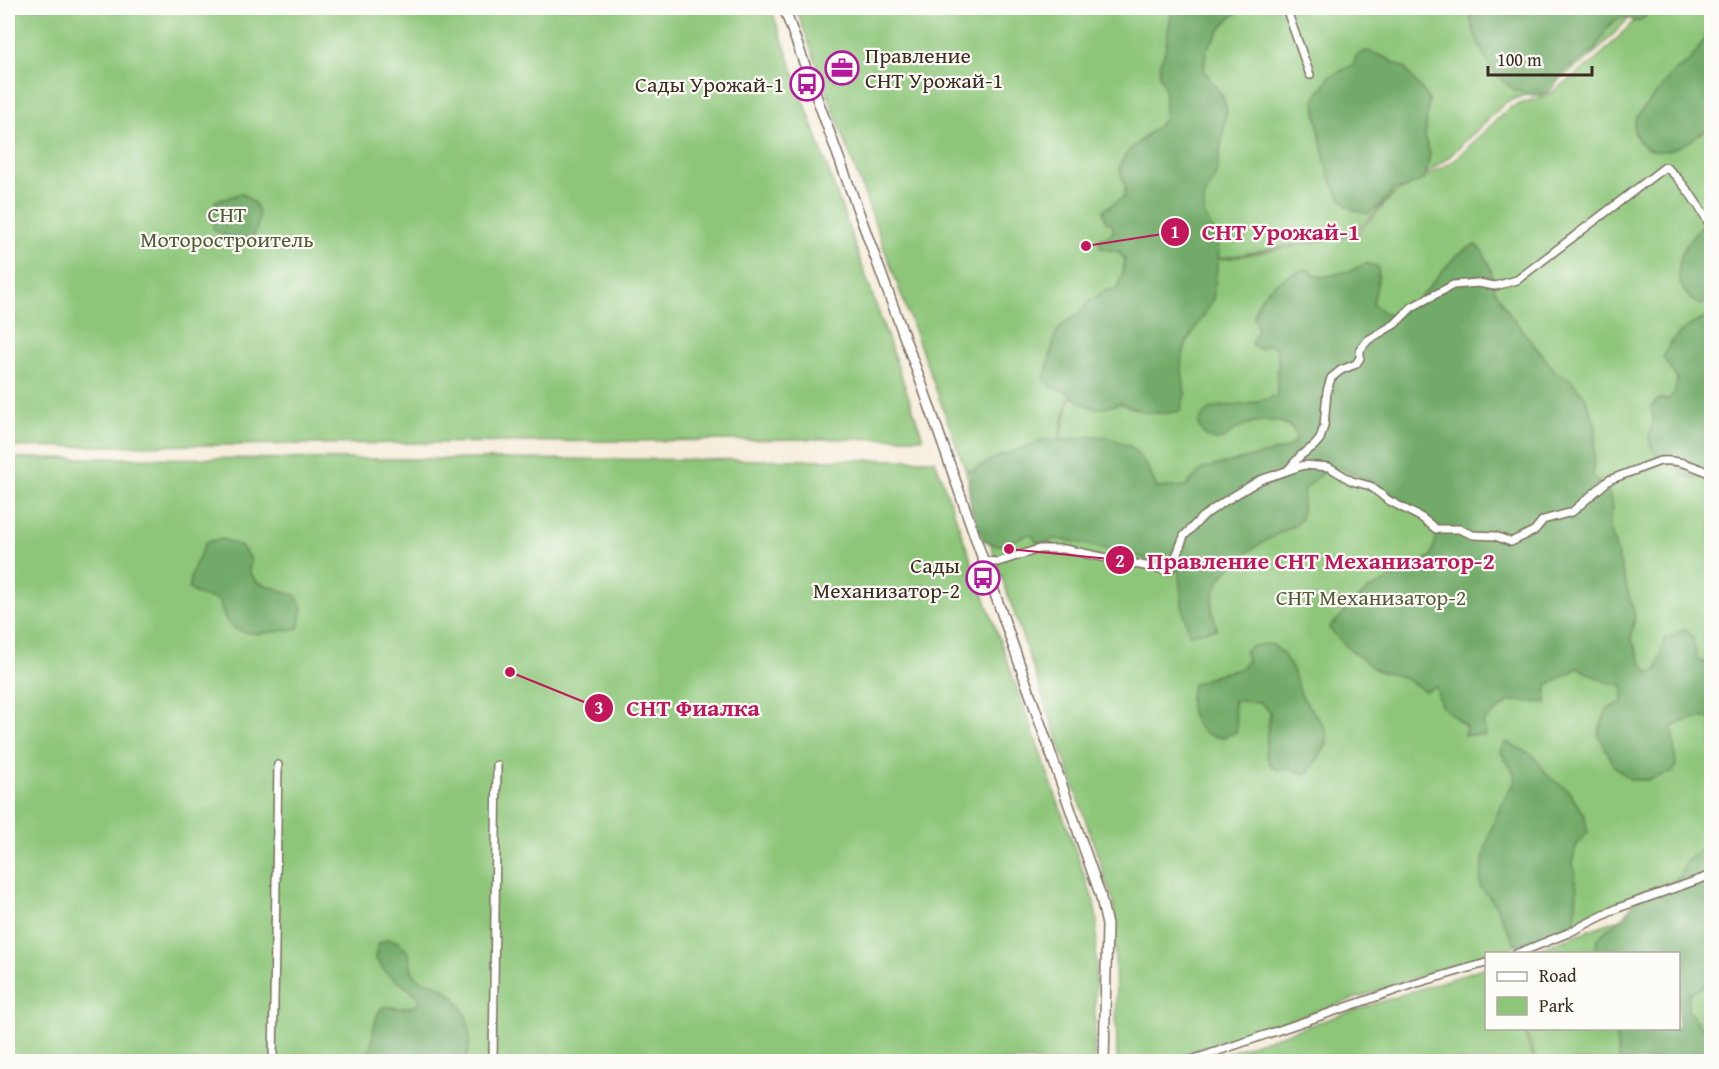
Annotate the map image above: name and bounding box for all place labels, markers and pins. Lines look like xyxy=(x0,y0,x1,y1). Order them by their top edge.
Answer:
place label: Правление СНТ Урожай-1 xyxy=(865,39,1003,96)
office icon: Правление СНТ Урожай-1 xyxy=(824,50,860,86)
bus stop icon: Сады Урожай-1 xyxy=(789,66,825,102)
place label: Сады Урожай-1 xyxy=(635,68,784,100)
callout: СНТ Урожай-1 xyxy=(1160,211,1372,253)
callout: Правление СНТ Механизатор-2 xyxy=(1105,539,1507,581)
place label: Сады Механизатор-2 xyxy=(813,549,960,606)
bus stop icon: Сады Механизатор-2 xyxy=(965,560,1001,596)
callout: СНТ Фиалка xyxy=(584,687,772,729)

